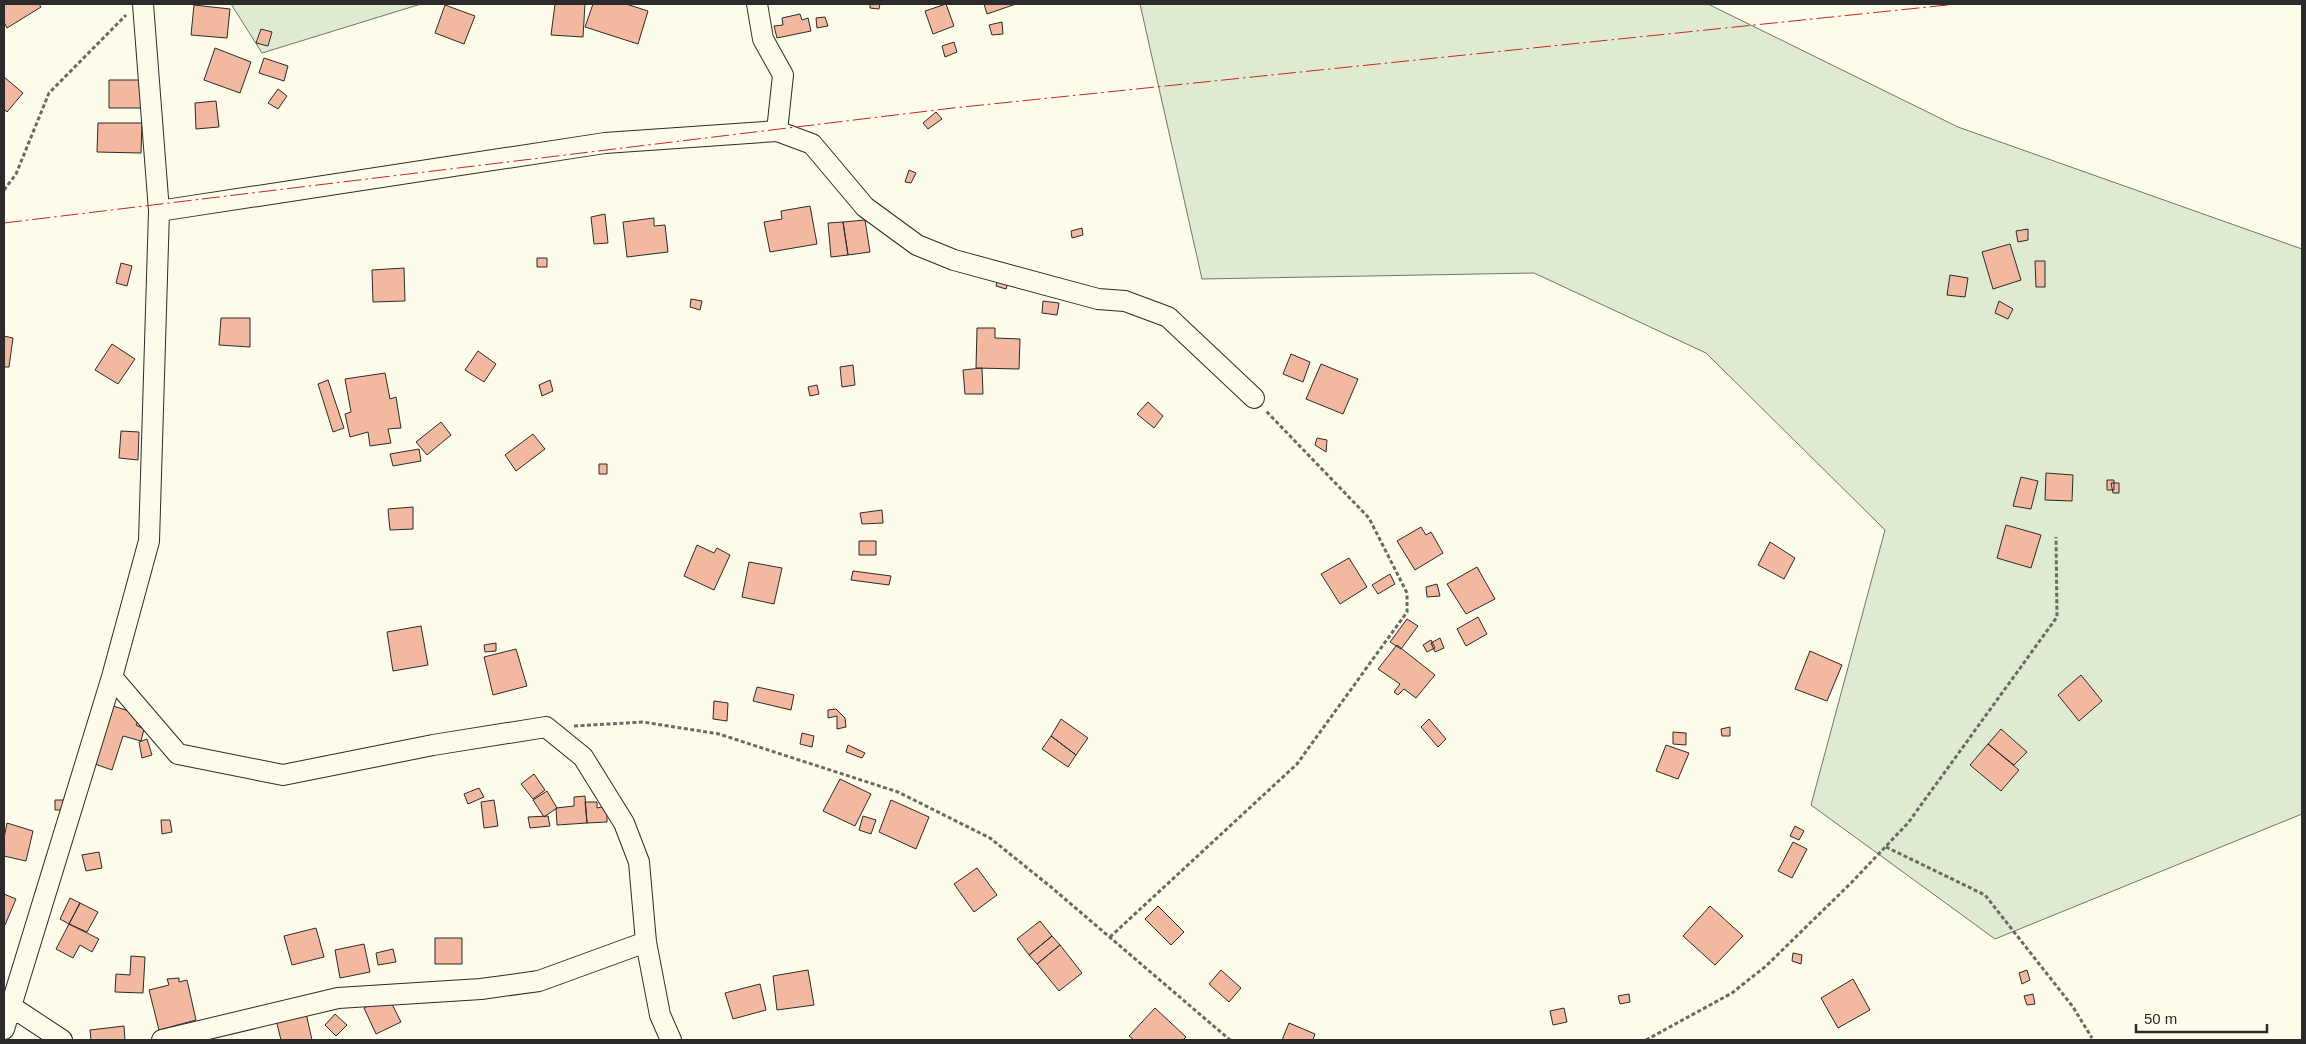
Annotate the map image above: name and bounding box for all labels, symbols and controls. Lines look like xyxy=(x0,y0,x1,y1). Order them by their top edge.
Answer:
scale bar xyxy=(2136,1002,2267,1034)
text: 50 m xyxy=(2144,1010,2177,1027)

